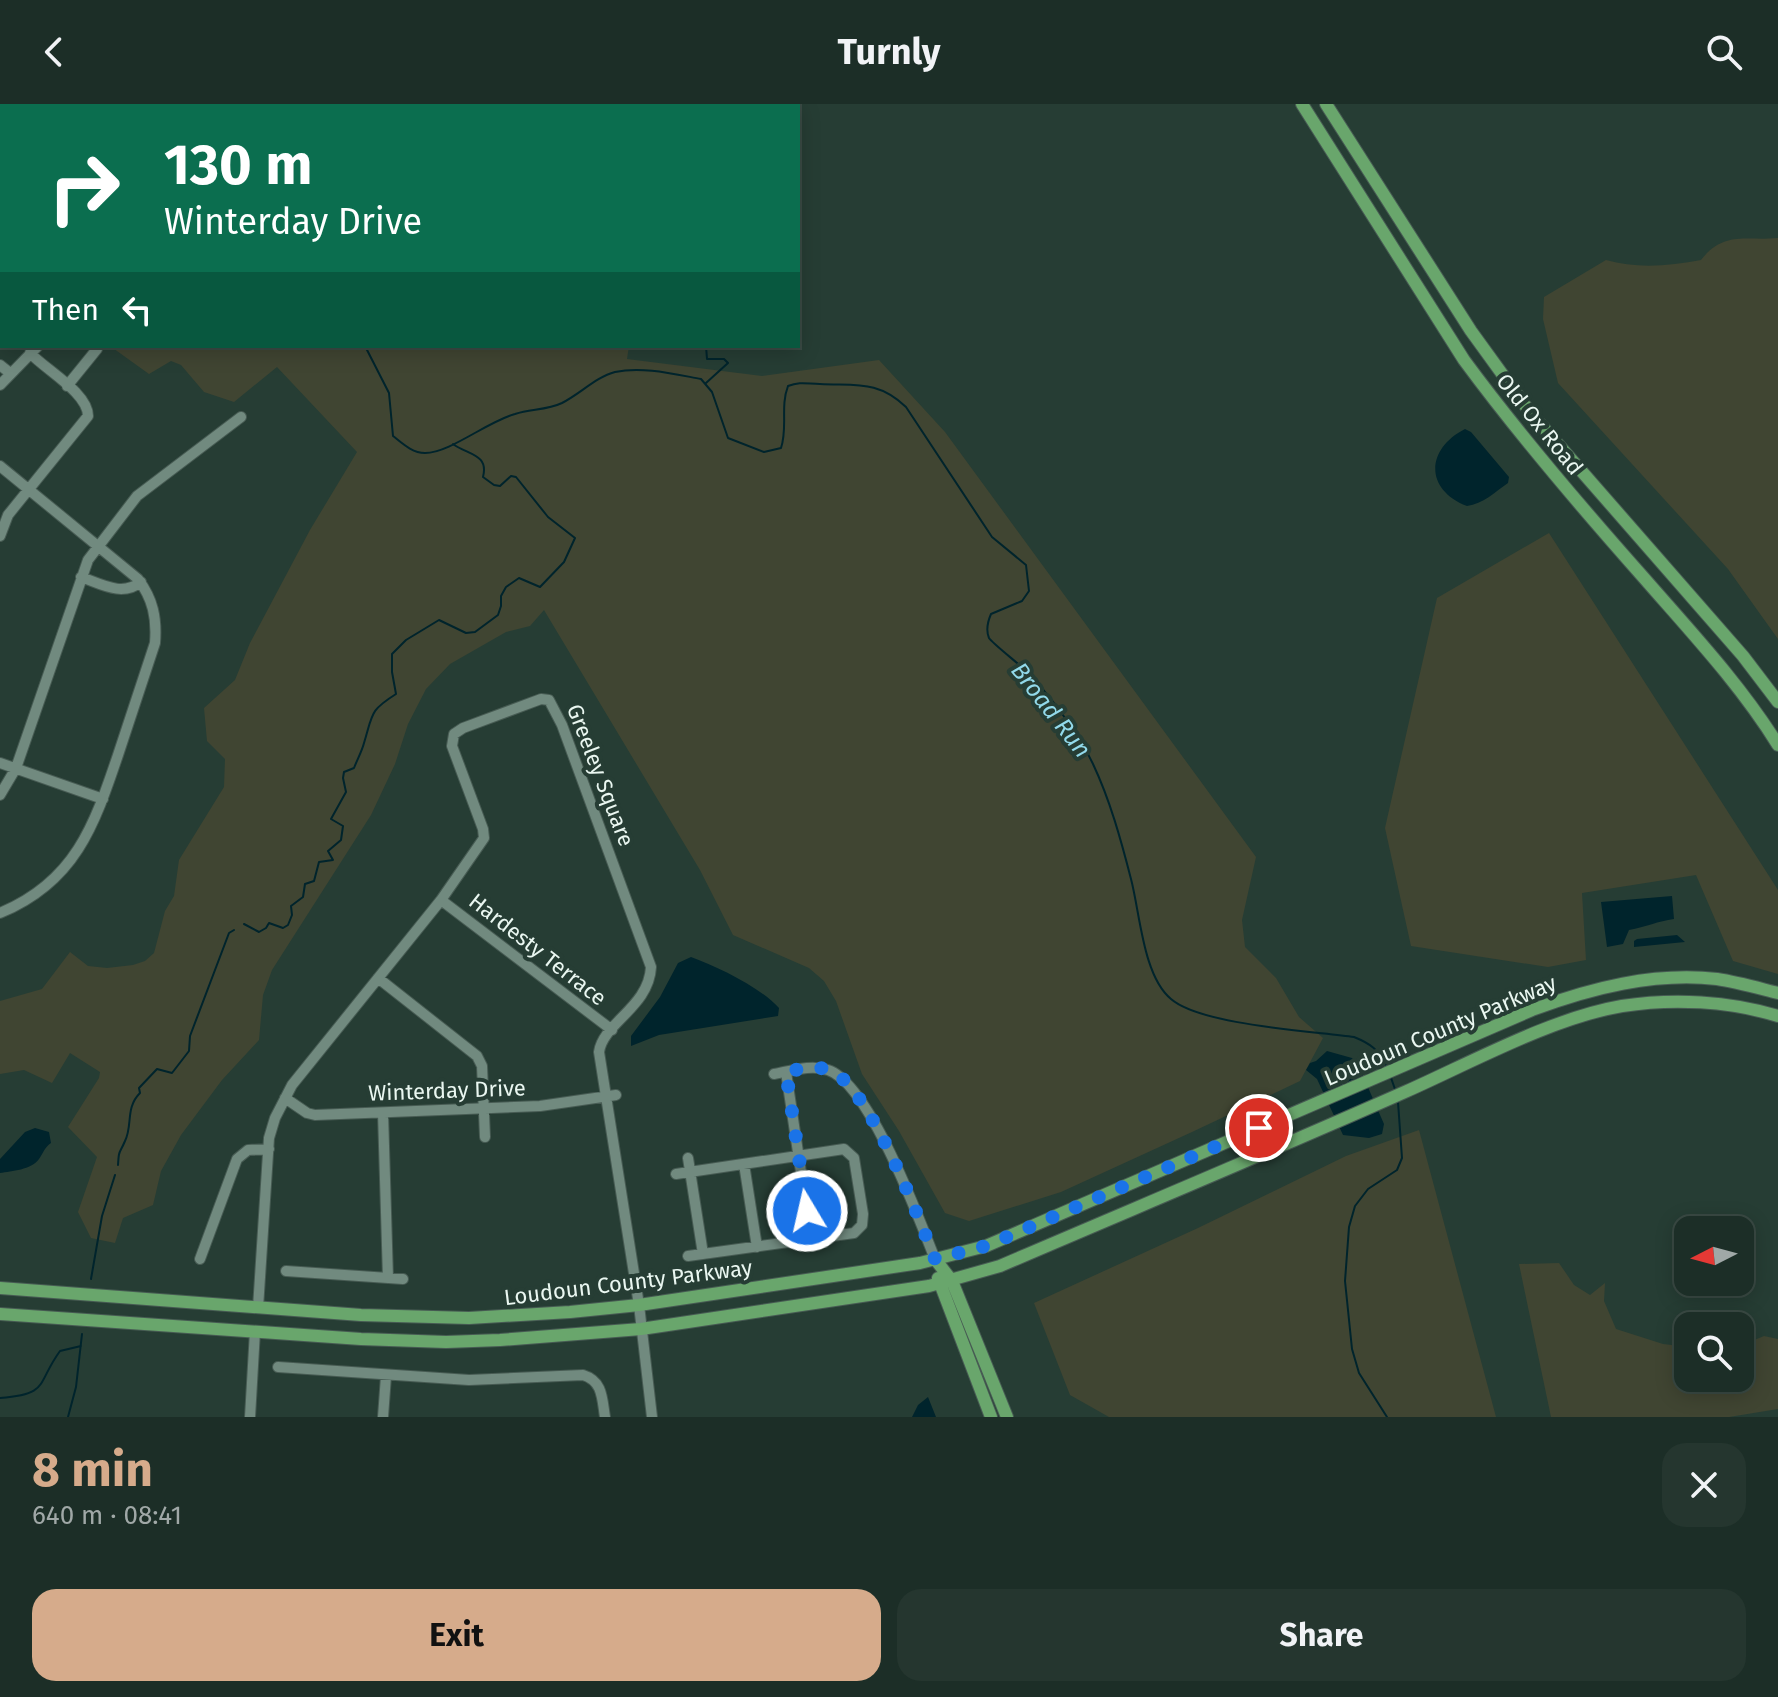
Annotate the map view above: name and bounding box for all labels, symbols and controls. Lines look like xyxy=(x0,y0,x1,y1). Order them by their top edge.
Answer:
icon: back xyxy=(32,30,76,74)
text: Turnly xyxy=(838,30,940,74)
icon: search xyxy=(1702,30,1746,74)
text: 130 m xyxy=(164,132,312,199)
icon: right xyxy=(32,136,136,240)
text: Winterday Drive xyxy=(164,200,422,244)
icon: left xyxy=(115,288,159,332)
text: Then xyxy=(32,292,99,328)
street label: Old Ox Road xyxy=(1490,368,1589,481)
water label: Broad Run xyxy=(1005,657,1097,763)
street label: Greeley Square xyxy=(561,700,640,850)
street label: Hardesty Terrace xyxy=(464,887,612,1011)
street label: Loudoun County Parkway xyxy=(1320,969,1561,1092)
street label: Winterday Drive xyxy=(368,1074,526,1107)
pin xyxy=(1225,1094,1293,1162)
icon: arrive xyxy=(1237,1106,1281,1150)
position arrow xyxy=(765,1169,849,1253)
north arrow xyxy=(1674,1216,1754,1296)
map controls xyxy=(1674,1216,1754,1392)
street label: Loudoun County Parkway xyxy=(502,1254,754,1311)
button: search xyxy=(1674,1312,1754,1392)
text: 8 min xyxy=(32,1441,153,1499)
button: close xyxy=(1662,1443,1746,1527)
text: 640 m · 08:41 xyxy=(32,1500,182,1531)
button: Exit xyxy=(32,1589,881,1681)
button: Share xyxy=(897,1589,1746,1681)

